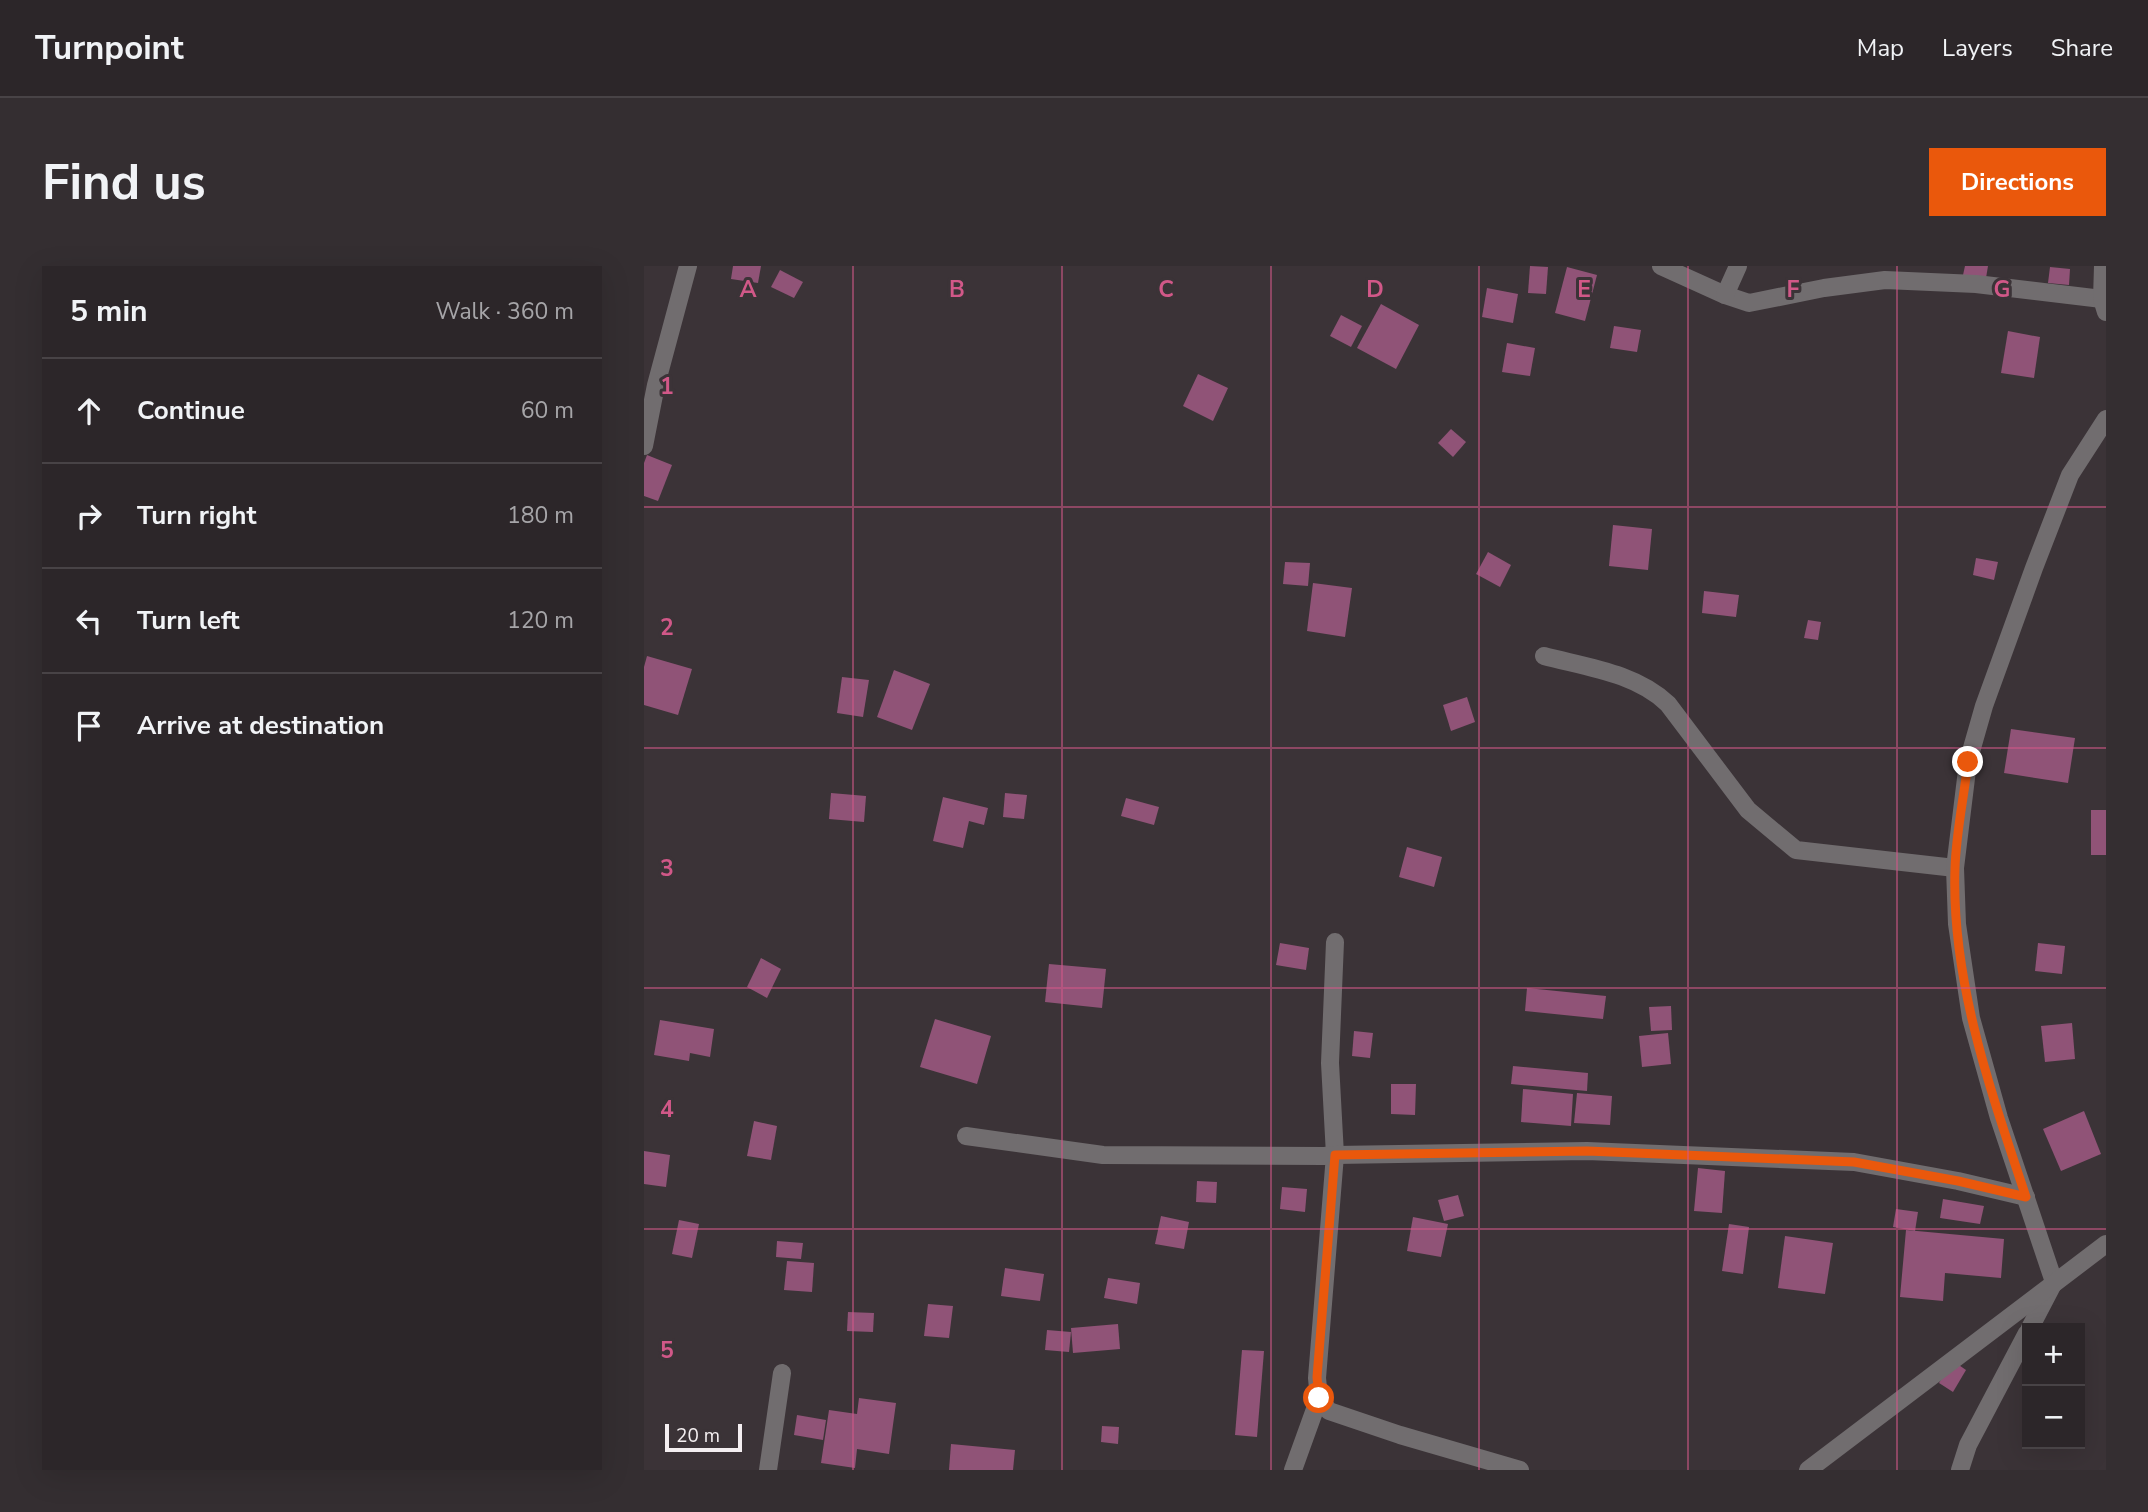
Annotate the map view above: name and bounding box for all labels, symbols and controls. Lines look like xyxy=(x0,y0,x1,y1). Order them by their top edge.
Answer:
text: Turnpoint xyxy=(35,26,184,71)
text: Map xyxy=(1857,32,1904,64)
text: Layers xyxy=(1942,32,2013,64)
text: Share xyxy=(2051,32,2113,64)
button: Directions xyxy=(1929,148,2106,216)
text: Find us xyxy=(42,149,206,216)
text: A xyxy=(739,274,757,305)
text: B xyxy=(949,274,965,305)
text: C xyxy=(1158,274,1174,305)
text: D xyxy=(1366,274,1384,305)
text: E xyxy=(1577,274,1591,305)
text: F xyxy=(1787,274,1800,305)
text: G xyxy=(1994,274,2010,305)
text: 5 min xyxy=(70,291,148,332)
text: Walk · 360 m xyxy=(435,296,574,327)
text: 1 xyxy=(660,371,674,402)
icon: ahead xyxy=(70,392,108,430)
text: Continue xyxy=(137,393,245,428)
text: 60 m xyxy=(521,395,574,426)
icon: right xyxy=(70,497,108,535)
text: Turn right xyxy=(137,498,256,533)
text: 180 m xyxy=(507,500,574,531)
icon: left xyxy=(70,602,108,640)
text: Turn left xyxy=(137,603,240,638)
text: 120 m xyxy=(507,605,574,636)
text: 2 xyxy=(660,612,674,643)
icon: arrive xyxy=(70,707,108,745)
text: Arrive at destination xyxy=(137,708,384,743)
route end xyxy=(1952,746,1983,777)
text: 3 xyxy=(660,853,674,884)
text: 4 xyxy=(660,1094,674,1125)
map controls xyxy=(2022,1323,2085,1449)
button: + xyxy=(2022,1323,2085,1386)
text: 5 xyxy=(660,1335,674,1366)
route start xyxy=(1303,1382,1334,1413)
button: − xyxy=(2022,1386,2085,1449)
scale bar xyxy=(665,1421,742,1453)
text: 20 m xyxy=(676,1423,720,1449)

